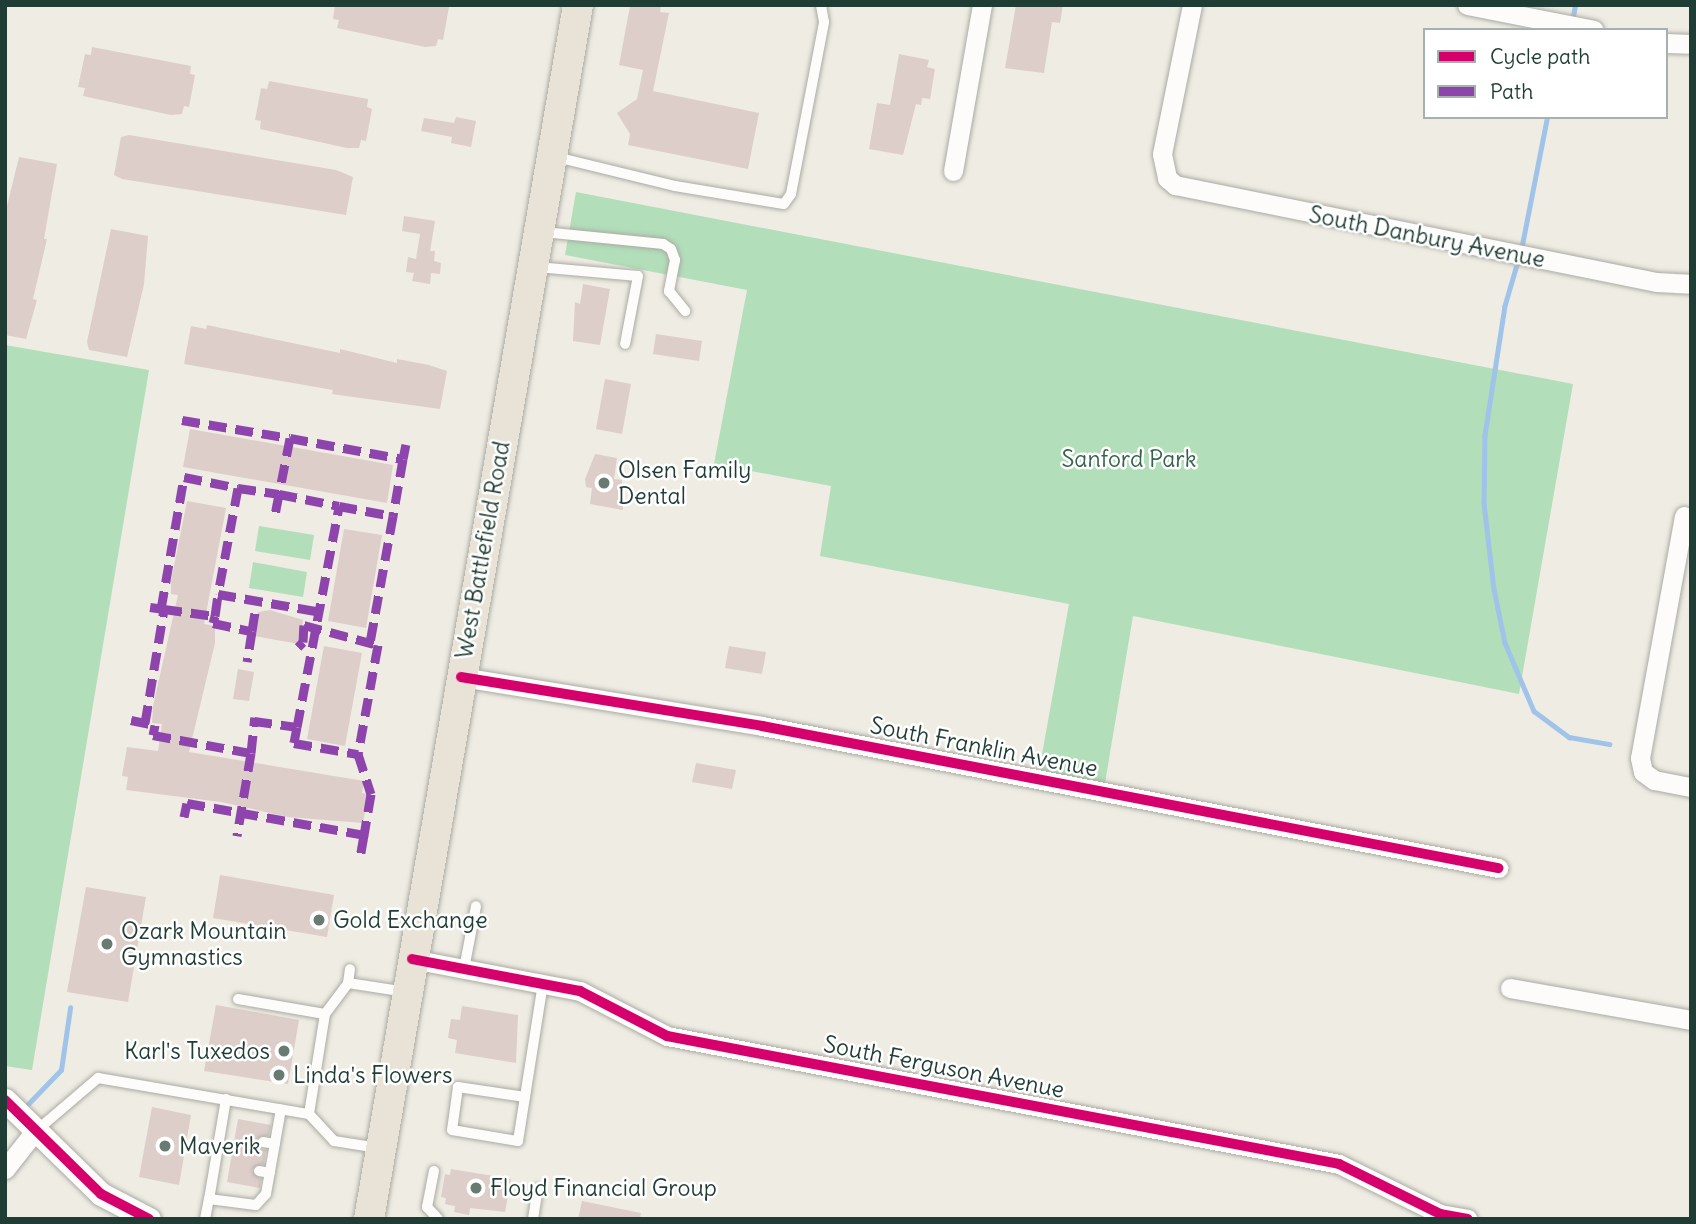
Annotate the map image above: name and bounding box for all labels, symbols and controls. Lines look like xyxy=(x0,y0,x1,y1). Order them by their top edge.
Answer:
legend xyxy=(1423,28,1668,119)
text: Cycle path xyxy=(1490,43,1590,70)
text: Path xyxy=(1490,78,1533,105)
street label: South Danbury Avenue xyxy=(1307,201,1547,273)
street label: West Battlefield Road xyxy=(450,439,516,661)
park label: Sanford Park xyxy=(1062,445,1196,473)
place label: Olsen Family Dental xyxy=(618,456,751,510)
marker: Olsen Family Dental xyxy=(596,475,612,491)
street label: South Franklin Avenue xyxy=(868,711,1100,783)
place label: Gold Exchange xyxy=(333,906,488,934)
marker: Gold Exchange xyxy=(311,912,327,928)
place label: Ozark Mountain Gymnastics xyxy=(121,917,287,971)
marker: Ozark Mountain Gymnastics xyxy=(99,936,115,952)
street label: South Ferguson Avenue xyxy=(821,1030,1067,1104)
place label: Karl's Tuxedos xyxy=(124,1037,270,1065)
marker: Karl's Tuxedos xyxy=(276,1043,292,1059)
place label: Linda's Flowers xyxy=(293,1061,452,1089)
marker: Linda's Flowers xyxy=(271,1067,287,1083)
place label: Maverik xyxy=(179,1132,260,1160)
marker: Maverik xyxy=(157,1138,173,1154)
place label: Floyd Financial Group xyxy=(490,1174,717,1202)
marker: Floyd Financial Group xyxy=(468,1180,484,1196)

